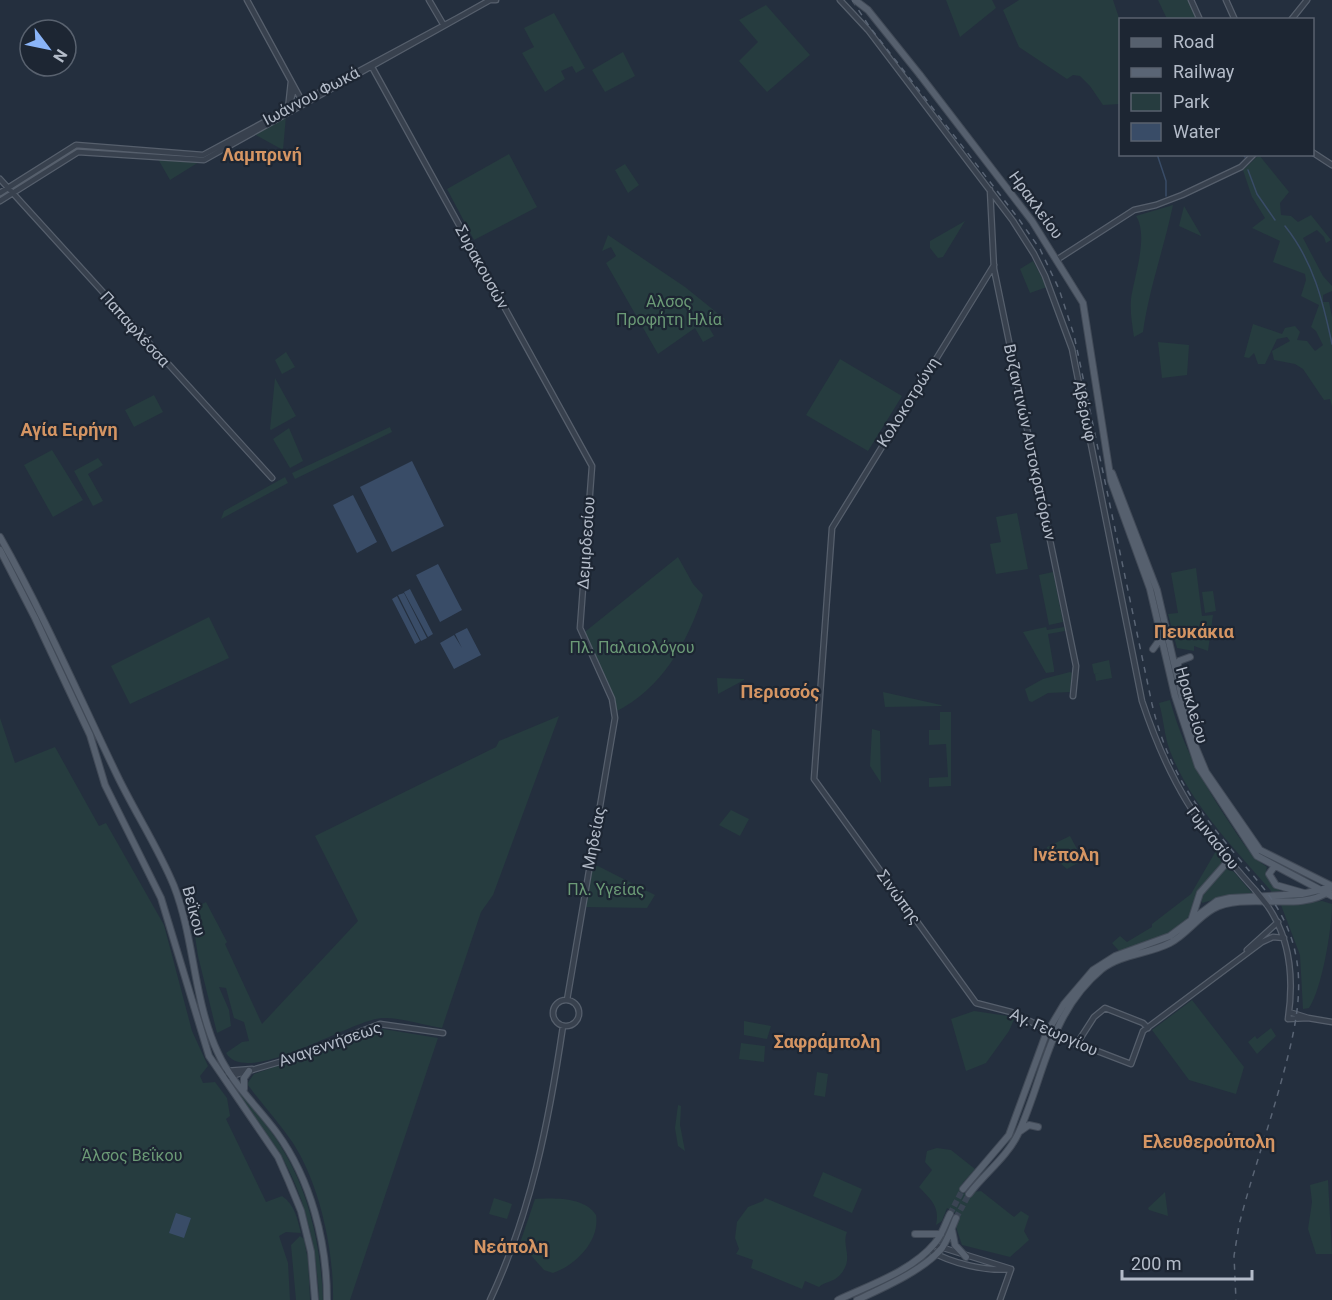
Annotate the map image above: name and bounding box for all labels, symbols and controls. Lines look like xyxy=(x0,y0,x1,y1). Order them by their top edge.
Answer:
north arrow xyxy=(18,18,78,78)
legend xyxy=(1119,18,1314,156)
text: Road xyxy=(1173,31,1214,52)
text: N xyxy=(49,46,71,66)
text: Railway xyxy=(1173,61,1235,82)
street label: Ιωάννου Φωκά xyxy=(260,63,362,129)
text: Park xyxy=(1173,91,1210,112)
text: Water xyxy=(1173,121,1220,142)
district label: Λαμπρινή xyxy=(222,144,302,165)
street label: Ηρακλείου xyxy=(1005,167,1067,243)
street label: Συρακουσών xyxy=(451,222,513,312)
street label: Παπαφλέσσα xyxy=(96,287,174,371)
park label: Αλσος Προφήτη Ηλία xyxy=(616,292,722,329)
street label: Βυζαντινών Αυτοκρατόρων xyxy=(1000,342,1060,542)
street label: Κολοκοτρώνη xyxy=(873,354,943,450)
street label: Αβέρωφ xyxy=(1069,379,1101,443)
district label: Αγία Ειρήνη xyxy=(20,419,118,440)
street label: Δεμιρδεσίου xyxy=(573,496,599,590)
district label: Πευκάκια xyxy=(1154,621,1235,642)
park label: Πλ. Παλαιολόγου xyxy=(570,638,694,657)
street label: Ηρακλείου xyxy=(1172,664,1212,746)
district label: Περισσός xyxy=(741,681,819,702)
street label: Γυμνασίου xyxy=(1183,803,1243,873)
street label: Μηδείας xyxy=(579,805,609,871)
district label: Ινέπολη xyxy=(1033,844,1099,865)
street label: Σινώπης xyxy=(873,866,925,928)
park label: Πλ. Υγείας xyxy=(567,880,645,899)
street label: Βεΐκου xyxy=(178,884,210,938)
street label: Αγ. Γεωργίου xyxy=(1007,1004,1101,1060)
street label: Αναγεννήσεως xyxy=(276,1018,384,1070)
district label: Σαφράμπολη xyxy=(774,1031,881,1052)
district label: Ελευθερούπολη xyxy=(1143,1131,1275,1152)
park label: Άλσος Βεΐκου xyxy=(82,1146,182,1165)
district label: Νεάπολη xyxy=(474,1236,548,1257)
scale bar xyxy=(1122,1243,1252,1281)
text: 200 m xyxy=(1131,1253,1182,1274)

